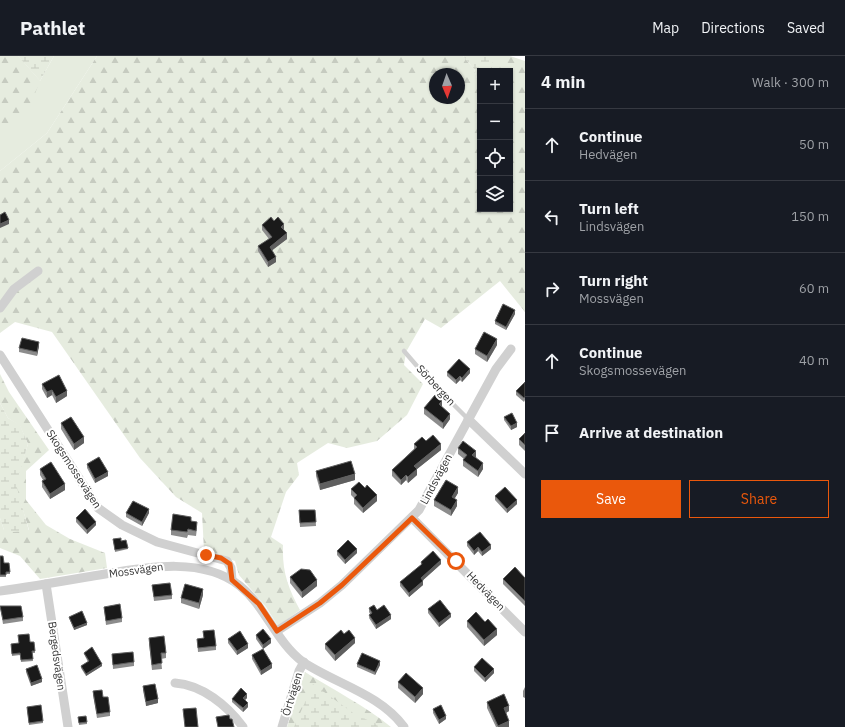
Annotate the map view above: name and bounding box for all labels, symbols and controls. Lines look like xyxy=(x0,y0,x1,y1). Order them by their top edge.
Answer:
text: Pathlet xyxy=(20,16,85,40)
text: Map xyxy=(652,19,679,37)
text: Directions xyxy=(701,19,765,37)
text: Saved xyxy=(787,19,825,37)
north arrow xyxy=(429,68,465,104)
map controls xyxy=(477,68,513,212)
button: + xyxy=(477,68,513,104)
text: 4 min xyxy=(541,71,585,93)
text: Walk · 300 m xyxy=(752,74,829,91)
button: − xyxy=(477,104,513,140)
text: Continue xyxy=(579,127,643,146)
icon: ahead xyxy=(541,134,563,156)
text: 50 m xyxy=(799,136,829,153)
button: locate xyxy=(477,140,513,176)
text: Hedvägen xyxy=(579,146,637,163)
button: layers xyxy=(477,176,513,212)
text: Turn left xyxy=(579,199,639,218)
icon: left xyxy=(541,206,563,228)
text: 150 m xyxy=(791,208,829,225)
text: Lindsvägen xyxy=(579,218,644,235)
text: Turn right xyxy=(579,271,648,290)
icon: right xyxy=(541,278,563,300)
text: 60 m xyxy=(799,280,829,297)
text: Mossvägen xyxy=(579,290,644,307)
text: Continue xyxy=(579,343,643,362)
icon: ahead xyxy=(541,350,563,372)
text: 40 m xyxy=(799,352,829,369)
street label: Sörbergen xyxy=(414,362,458,408)
text: Skogsmossevägen xyxy=(579,362,686,379)
icon: arrive xyxy=(541,422,563,444)
text: Arrive at destination xyxy=(579,423,723,442)
street label: Skogsmossevägen xyxy=(43,427,105,511)
street label: Lindsvägen xyxy=(417,451,455,507)
button: Save xyxy=(541,480,681,518)
button: Share xyxy=(689,480,829,518)
route end xyxy=(197,546,215,564)
route start xyxy=(447,552,465,570)
street label: Mossvägen xyxy=(108,559,164,581)
street label: Hedvägen xyxy=(464,568,508,614)
street label: Bergedsvägen xyxy=(45,621,69,691)
street label: Örtvägen xyxy=(279,670,305,718)

